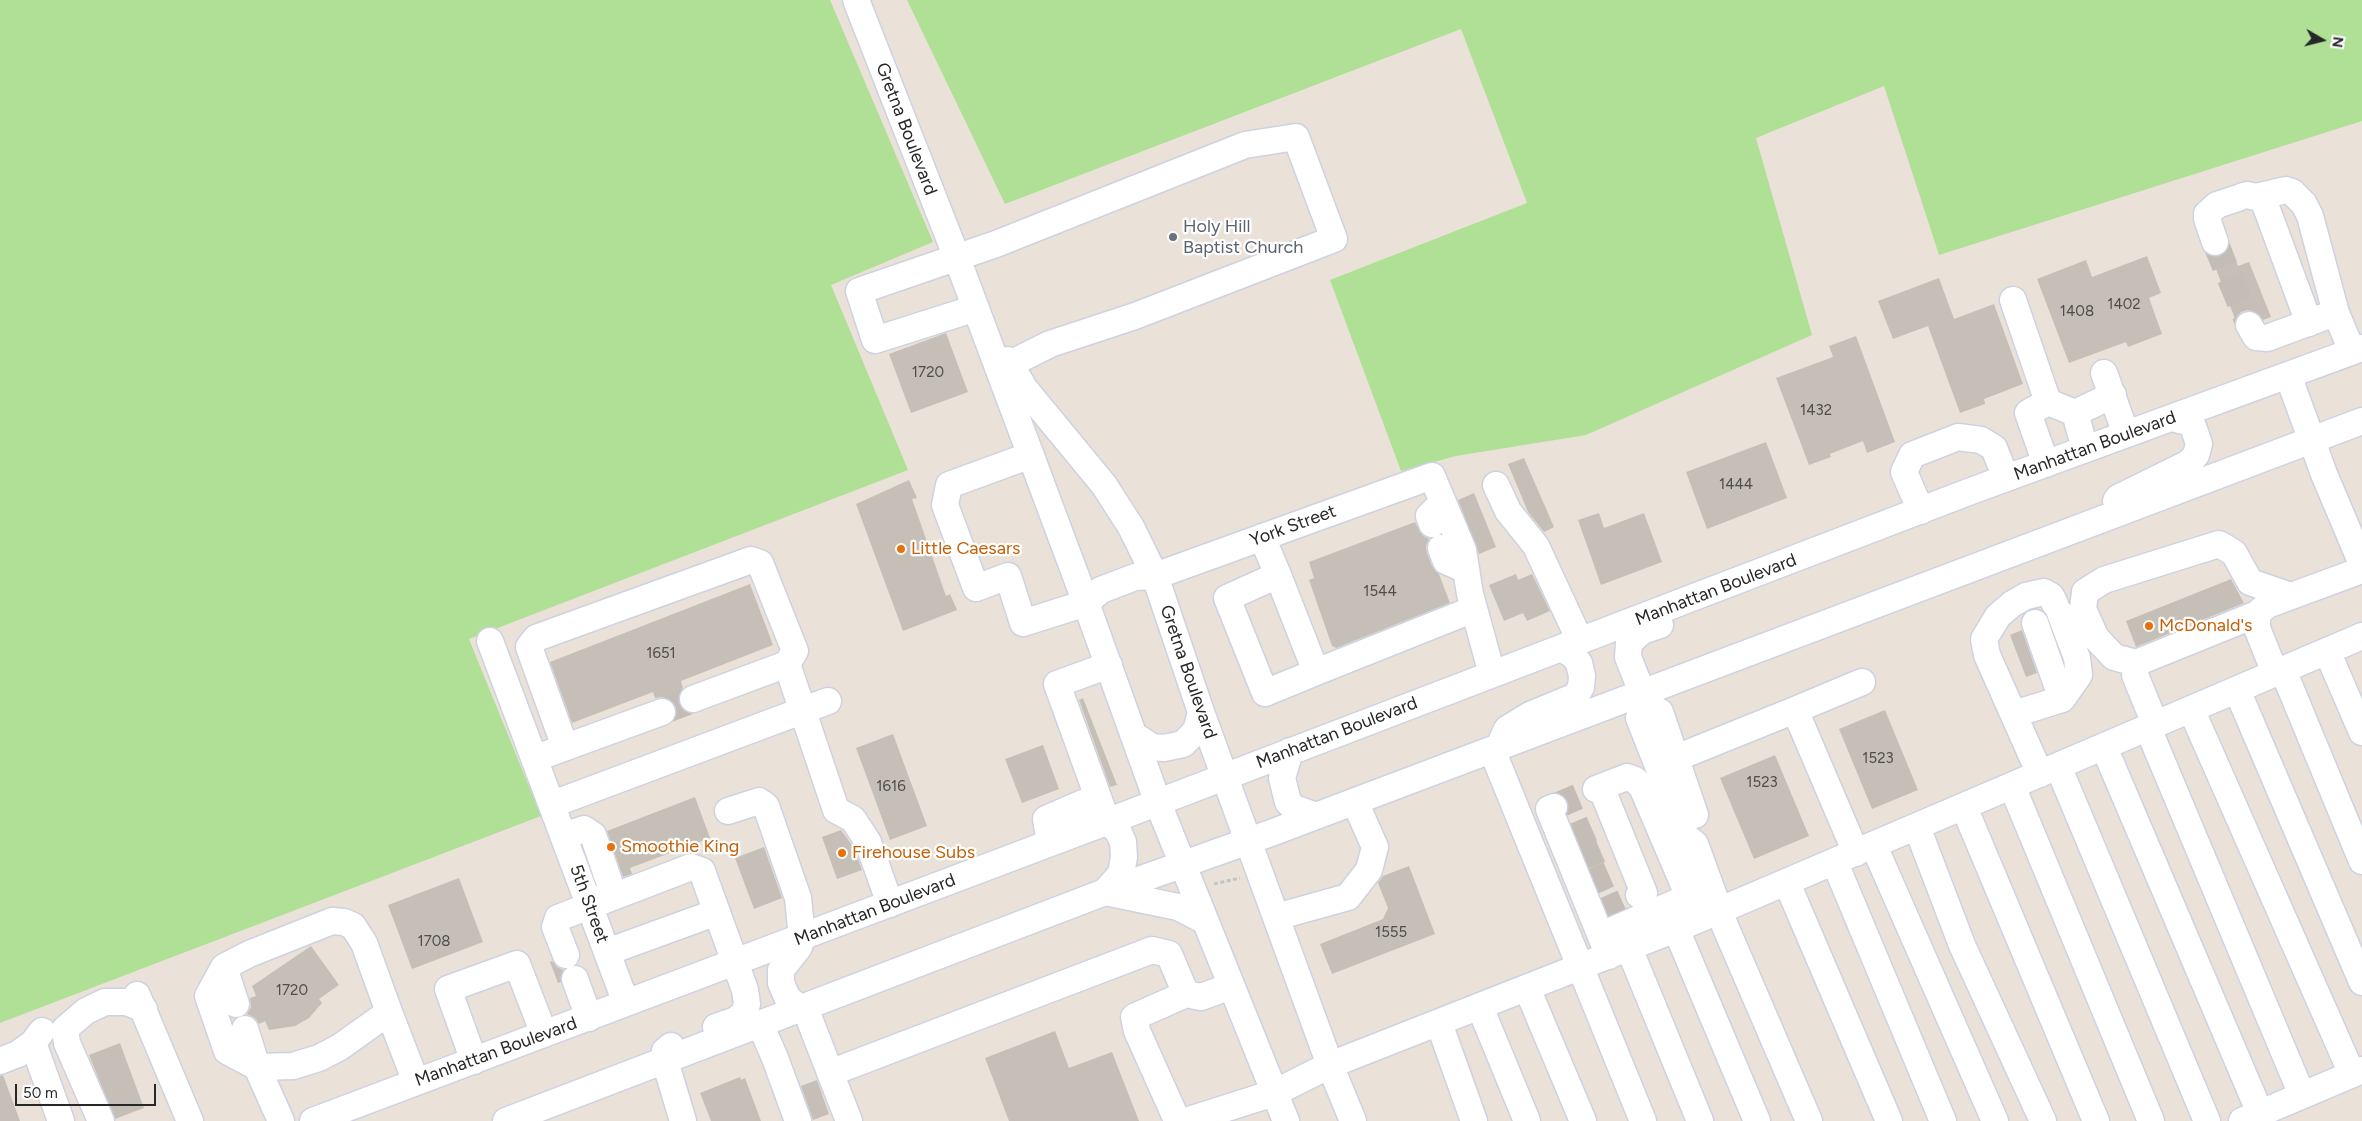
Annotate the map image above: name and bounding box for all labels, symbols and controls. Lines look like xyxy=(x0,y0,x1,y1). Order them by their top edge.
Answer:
north arrow xyxy=(2297,15,2347,65)
text: N xyxy=(2328,36,2347,49)
street label: Gretna Boulevard xyxy=(871,60,941,198)
place label: Holy Hill Baptist Church xyxy=(1183,216,1303,258)
marker: Holy Hill Baptist Church xyxy=(1167,231,1179,243)
house number: 1402 xyxy=(2107,296,2141,314)
house number: 1408 xyxy=(2060,303,2094,321)
house number: 1720 xyxy=(912,364,944,382)
house number: 1432 xyxy=(1800,402,1832,420)
street label: Manhattan Boulevard xyxy=(2011,407,2179,485)
house number: 1444 xyxy=(1719,476,1753,494)
street label: York Street xyxy=(1247,500,1339,552)
place label: Little Caesars xyxy=(911,538,1020,560)
marker: Little Caesars xyxy=(895,543,907,555)
street label: Manhattan Boulevard xyxy=(1632,549,1800,631)
house number: 1544 xyxy=(1363,583,1397,601)
street label: Gretna Boulevard xyxy=(1155,602,1221,742)
place label: McDonald's xyxy=(2159,615,2253,637)
marker: McDonald's xyxy=(2143,620,2155,632)
house number: 1651 xyxy=(646,645,676,663)
street label: Manhattan Boulevard xyxy=(1253,692,1421,774)
house number: 1523 xyxy=(1862,750,1894,768)
house number: 1523 xyxy=(1746,774,1778,792)
house number: 1616 xyxy=(876,778,906,796)
place label: Smoothie King xyxy=(621,836,739,858)
marker: Smoothie King xyxy=(605,841,617,853)
place label: Firehouse Subs xyxy=(852,842,975,864)
marker: Firehouse Subs xyxy=(836,847,848,859)
street label: 5th Street xyxy=(565,862,613,946)
street label: Manhattan Boulevard xyxy=(791,869,959,951)
house number: 1555 xyxy=(1375,924,1407,942)
house number: 1708 xyxy=(417,933,451,951)
house number: 1720 xyxy=(276,982,308,1000)
street label: Manhattan Boulevard xyxy=(412,1013,580,1091)
scale bar xyxy=(18,1074,159,1106)
text: 50 m xyxy=(23,1084,58,1102)

